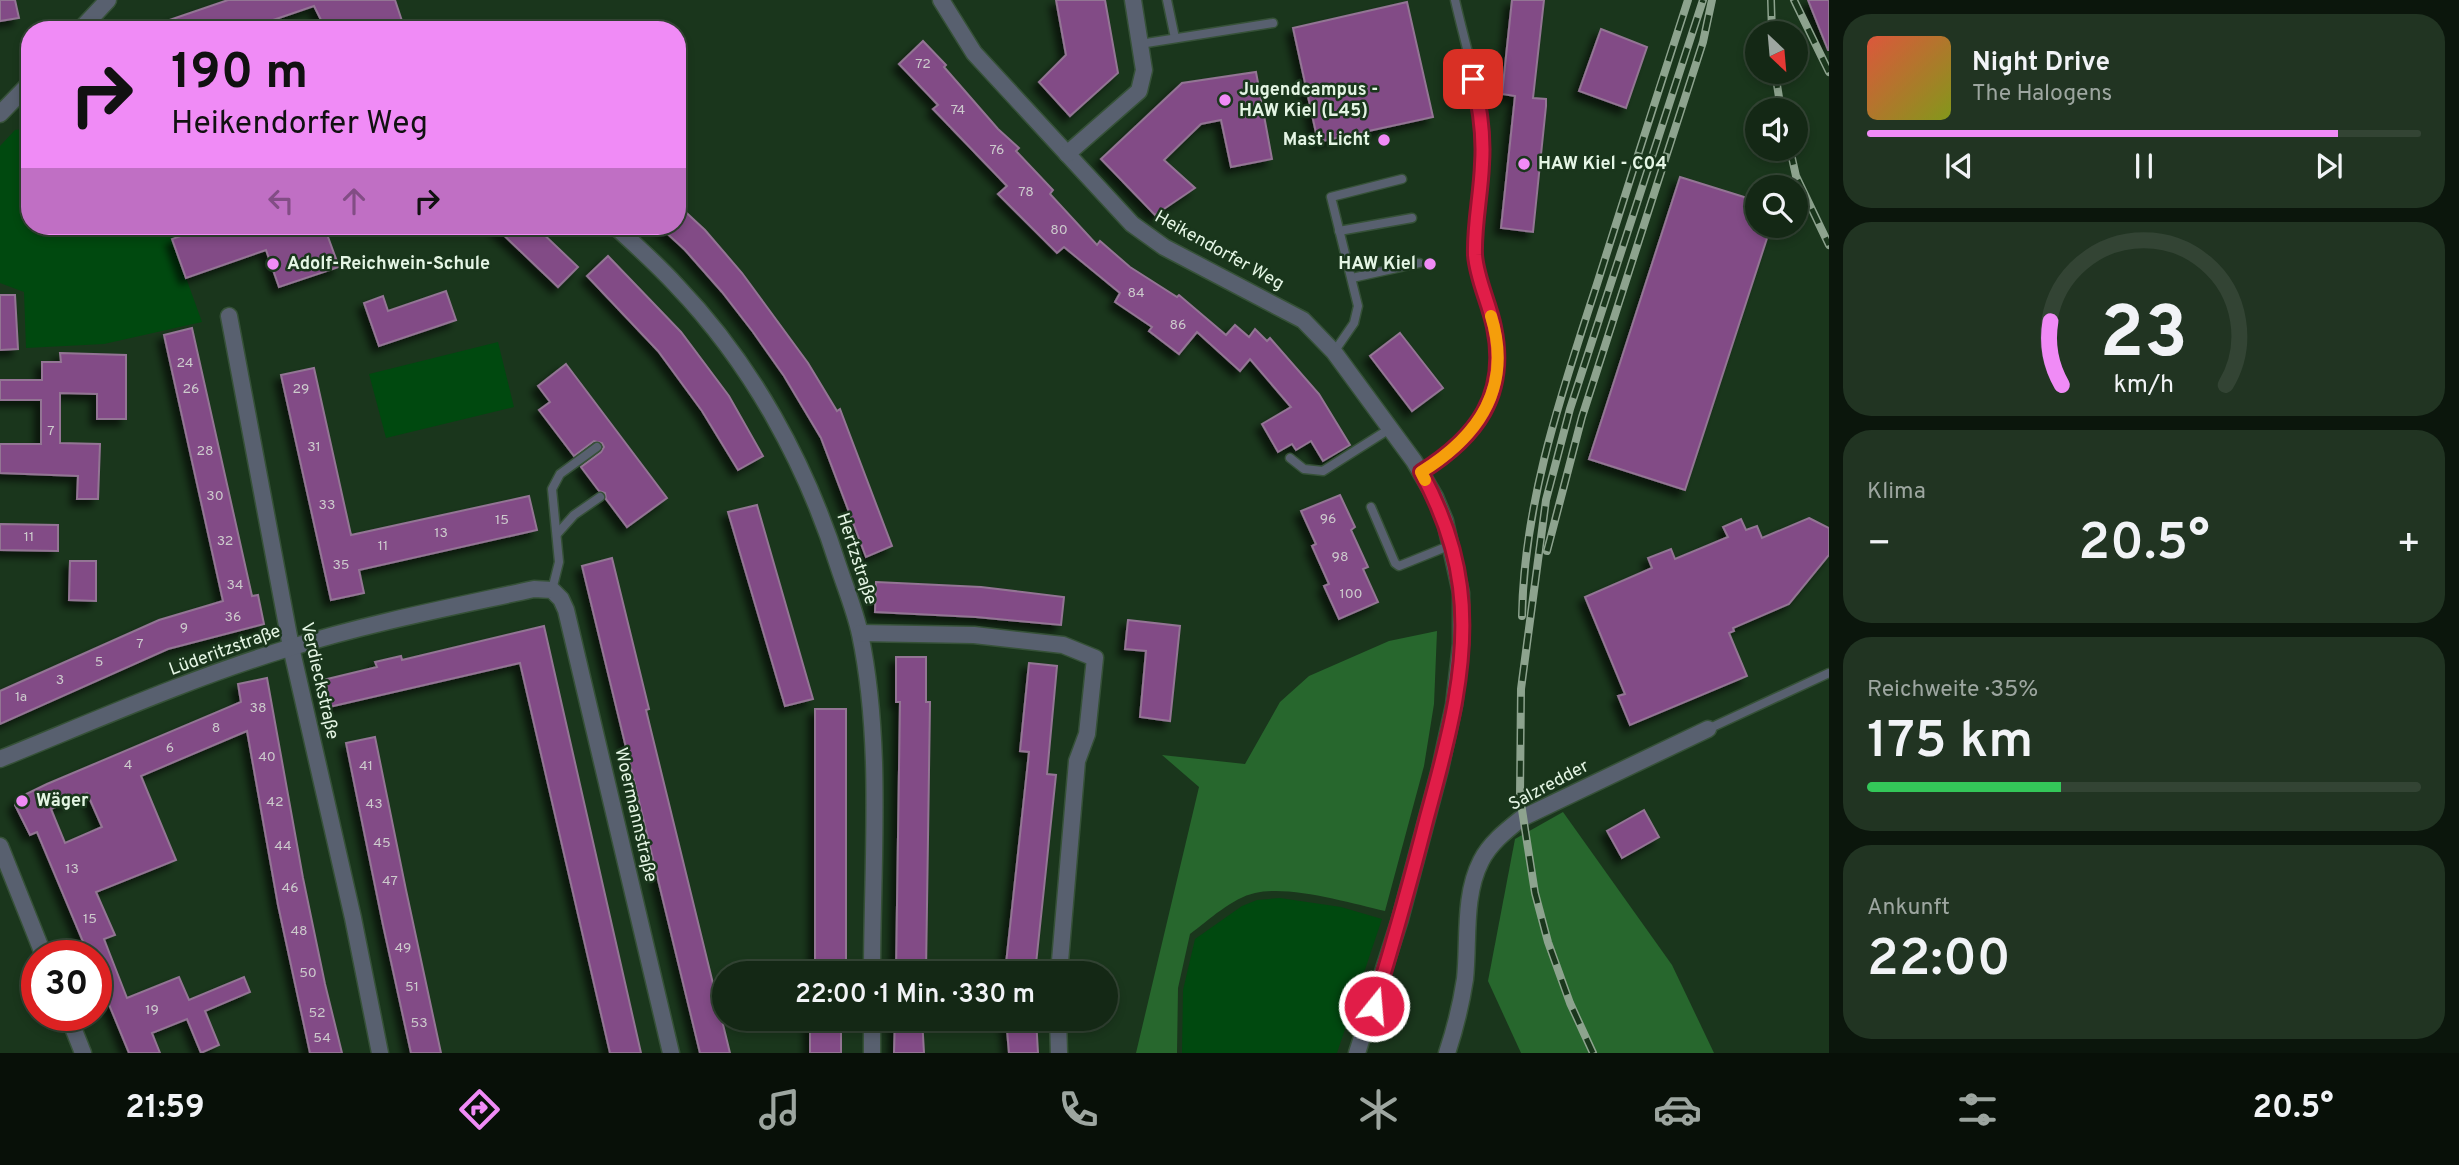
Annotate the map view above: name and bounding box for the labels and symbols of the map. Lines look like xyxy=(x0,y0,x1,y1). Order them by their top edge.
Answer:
north arrow xyxy=(1745,21,1808,84)
pin xyxy=(1443,49,1503,109)
house number: 72 xyxy=(915,56,931,73)
place label: Jugendcampus - HAW Kiel (L45) xyxy=(1239,79,1379,123)
marker: Jugendcampus - HAW Kiel (L45) xyxy=(1217,92,1233,108)
house number: 74 xyxy=(951,102,965,119)
place label: Mast Licht xyxy=(1283,129,1370,152)
marker: Mast Licht xyxy=(1376,132,1392,148)
house number: 76 xyxy=(990,142,1004,159)
place label: HAW Kiel - C04 xyxy=(1538,153,1667,176)
marker: HAW Kiel - C04 xyxy=(1516,156,1532,172)
house number: 78 xyxy=(1018,184,1034,201)
street label: Heikendorfer Weg xyxy=(1150,206,1288,296)
house number: 80 xyxy=(1050,222,1068,239)
place label: Adolf-Reichwein-Schule xyxy=(287,253,490,276)
place label: HAW Kiel xyxy=(1338,253,1416,276)
marker: Adolf-Reichwein-Schule xyxy=(265,256,281,272)
marker: HAW Kiel xyxy=(1422,256,1438,272)
house number: 84 xyxy=(1127,285,1145,302)
house number: 86 xyxy=(1170,317,1186,334)
house number: 24 xyxy=(176,355,194,372)
house number: 26 xyxy=(183,381,199,398)
house number: 29 xyxy=(293,381,309,398)
house number: 7 xyxy=(47,423,55,440)
house number: 31 xyxy=(307,439,321,456)
house number: 28 xyxy=(196,443,214,460)
house number: 30 xyxy=(206,488,224,505)
house number: 33 xyxy=(319,497,335,514)
street label: Hertzstraße xyxy=(830,510,882,608)
house number: 96 xyxy=(1320,511,1336,528)
house number: 15 xyxy=(495,512,509,529)
house number: 13 xyxy=(434,525,448,542)
house number: 11 xyxy=(24,529,34,546)
house number: 32 xyxy=(217,533,233,550)
house number: 11 xyxy=(378,538,388,555)
house number: 98 xyxy=(1332,549,1348,566)
house number: 35 xyxy=(332,557,350,574)
house number: 34 xyxy=(226,577,244,594)
house number: 100 xyxy=(1339,586,1363,603)
house number: 36 xyxy=(225,609,241,626)
street label: Lüderitzstraße xyxy=(166,620,284,682)
house number: 9 xyxy=(180,620,188,637)
street label: Verdieckstraße xyxy=(294,620,344,742)
house number: 7 xyxy=(136,636,144,653)
house number: 5 xyxy=(95,654,103,671)
house number: 3 xyxy=(56,672,64,689)
house number: 1a xyxy=(15,689,27,706)
house number: 38 xyxy=(250,700,266,717)
house number: 8 xyxy=(212,720,220,737)
house number: 6 xyxy=(166,740,174,757)
street label: Woermannstraße xyxy=(608,745,662,885)
house number: 40 xyxy=(258,749,276,766)
street label: Salzredder xyxy=(1505,755,1593,817)
house number: 4 xyxy=(124,757,132,774)
house number: 41 xyxy=(359,758,373,775)
place label: Wäger xyxy=(36,790,89,813)
marker: Wäger xyxy=(14,793,30,809)
house number: 42 xyxy=(266,794,284,811)
house number: 43 xyxy=(365,796,383,813)
house number: 45 xyxy=(373,835,391,852)
house number: 44 xyxy=(274,838,292,855)
house number: 13 xyxy=(65,861,79,878)
house number: 47 xyxy=(382,873,398,890)
house number: 46 xyxy=(281,880,299,897)
house number: 15 xyxy=(83,911,97,928)
house number: 48 xyxy=(290,923,308,940)
speed limit sign: 30 xyxy=(21,940,112,1031)
house number: 49 xyxy=(395,940,411,957)
house number: 50 xyxy=(299,965,317,982)
position arrow xyxy=(1337,969,1411,1043)
house number: 51 xyxy=(405,979,419,996)
house number: 19 xyxy=(145,1002,159,1019)
house number: 52 xyxy=(308,1005,326,1022)
house number: 53 xyxy=(410,1015,428,1032)
house number: 54 xyxy=(313,1030,331,1047)

